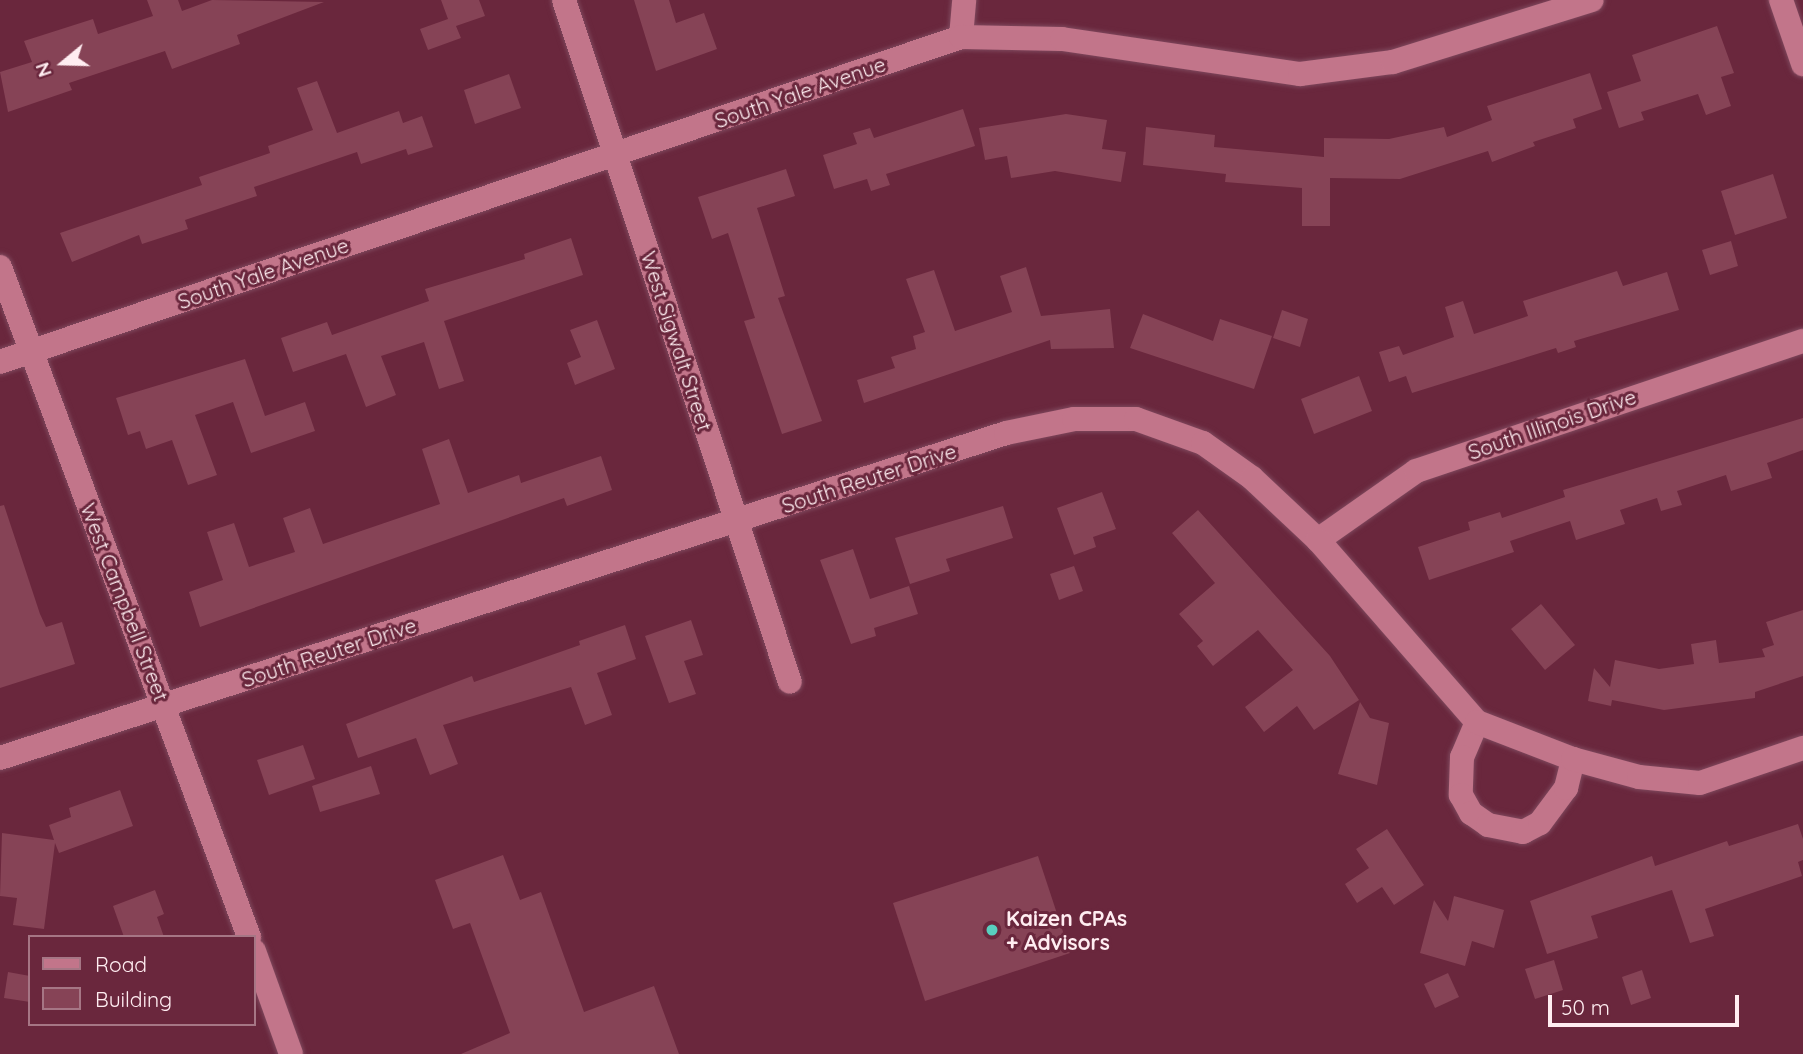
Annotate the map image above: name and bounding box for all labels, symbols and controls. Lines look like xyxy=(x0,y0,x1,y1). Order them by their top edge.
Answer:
north arrow xyxy=(28,28,98,98)
street label: South Yale Avenue xyxy=(711,51,889,133)
text: N xyxy=(30,59,57,80)
street label: South Yale Avenue xyxy=(174,232,352,314)
street label: West Sigwalt Street xyxy=(636,248,718,434)
street label: South Illinois Drive xyxy=(1465,383,1639,465)
street label: South Reuter Drive xyxy=(778,438,960,518)
street label: West Campbell Street xyxy=(76,499,174,705)
street label: South Reuter Drive xyxy=(238,612,420,692)
place label: Kaizen CPAs + Advisors xyxy=(1006,905,1127,955)
marker: Kaizen CPAs + Advisors xyxy=(984,922,1000,938)
legend xyxy=(28,935,256,1026)
text: Road xyxy=(95,951,147,977)
scale bar xyxy=(1551,981,1742,1025)
text: Building xyxy=(95,986,172,1012)
text: 50 m xyxy=(1561,994,1610,1020)

